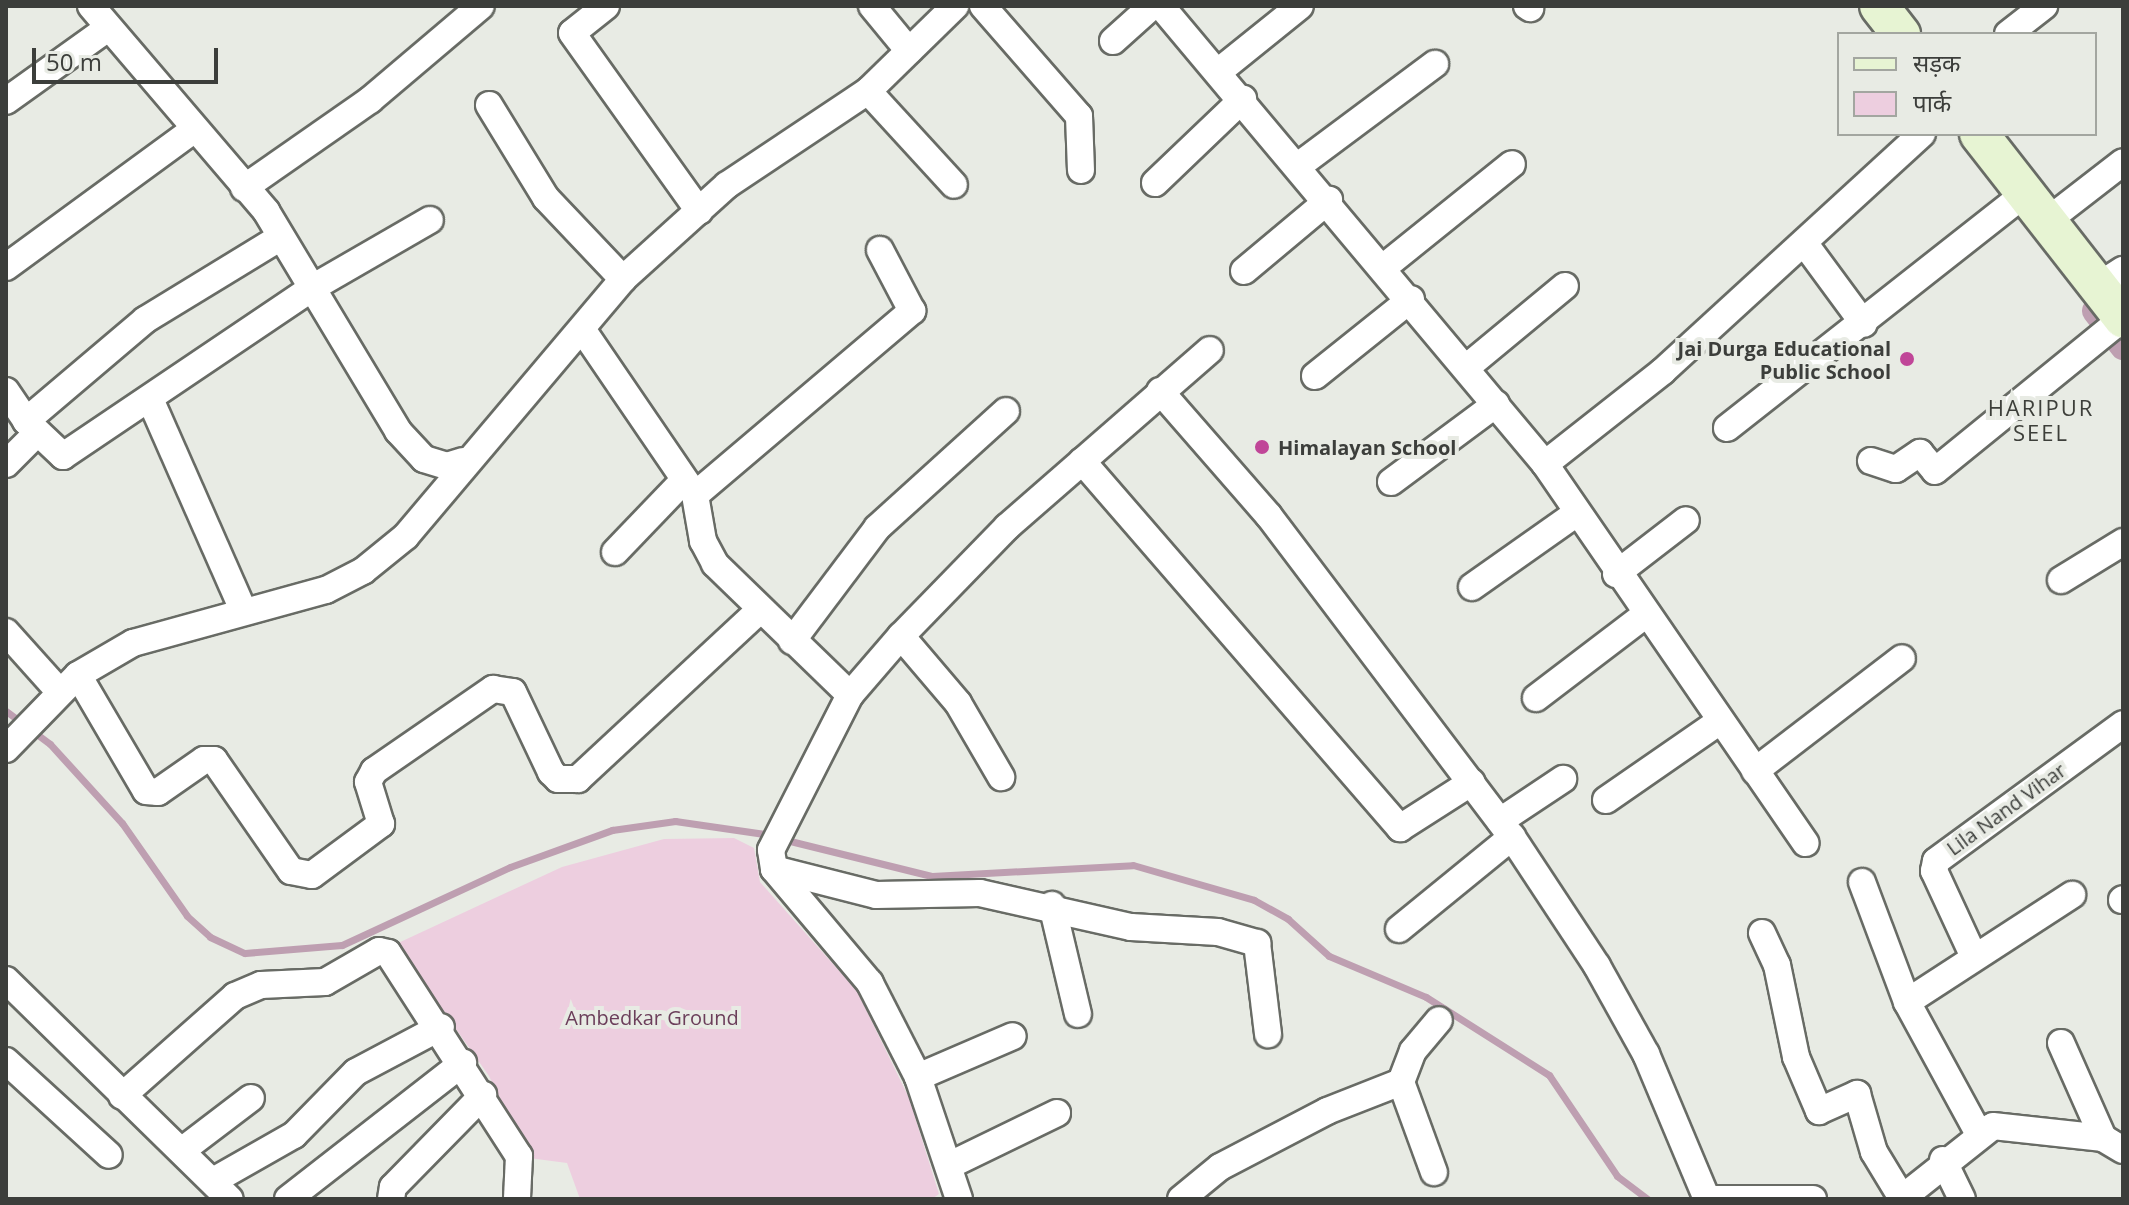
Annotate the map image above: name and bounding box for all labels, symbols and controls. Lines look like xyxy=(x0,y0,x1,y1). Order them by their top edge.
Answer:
scale bar xyxy=(36,32,222,82)
legend xyxy=(1837,32,2097,136)
text: 50 m xyxy=(46,45,102,78)
text: सड़क xyxy=(1913,46,1961,79)
text: पार्क xyxy=(1913,86,1951,119)
place label: Jai Durga Educational Public School xyxy=(1678,336,1891,383)
marker: Jai Durga Educational Public School xyxy=(1898,350,1916,368)
district label: HARIPUR SEEL xyxy=(1988,394,2094,446)
place label: Himalayan School xyxy=(1278,435,1456,459)
marker: Himalayan School xyxy=(1253,438,1271,456)
street label: Lila Nand Vihar xyxy=(1942,758,2070,860)
park label: Ambedkar Ground xyxy=(565,1005,739,1029)

